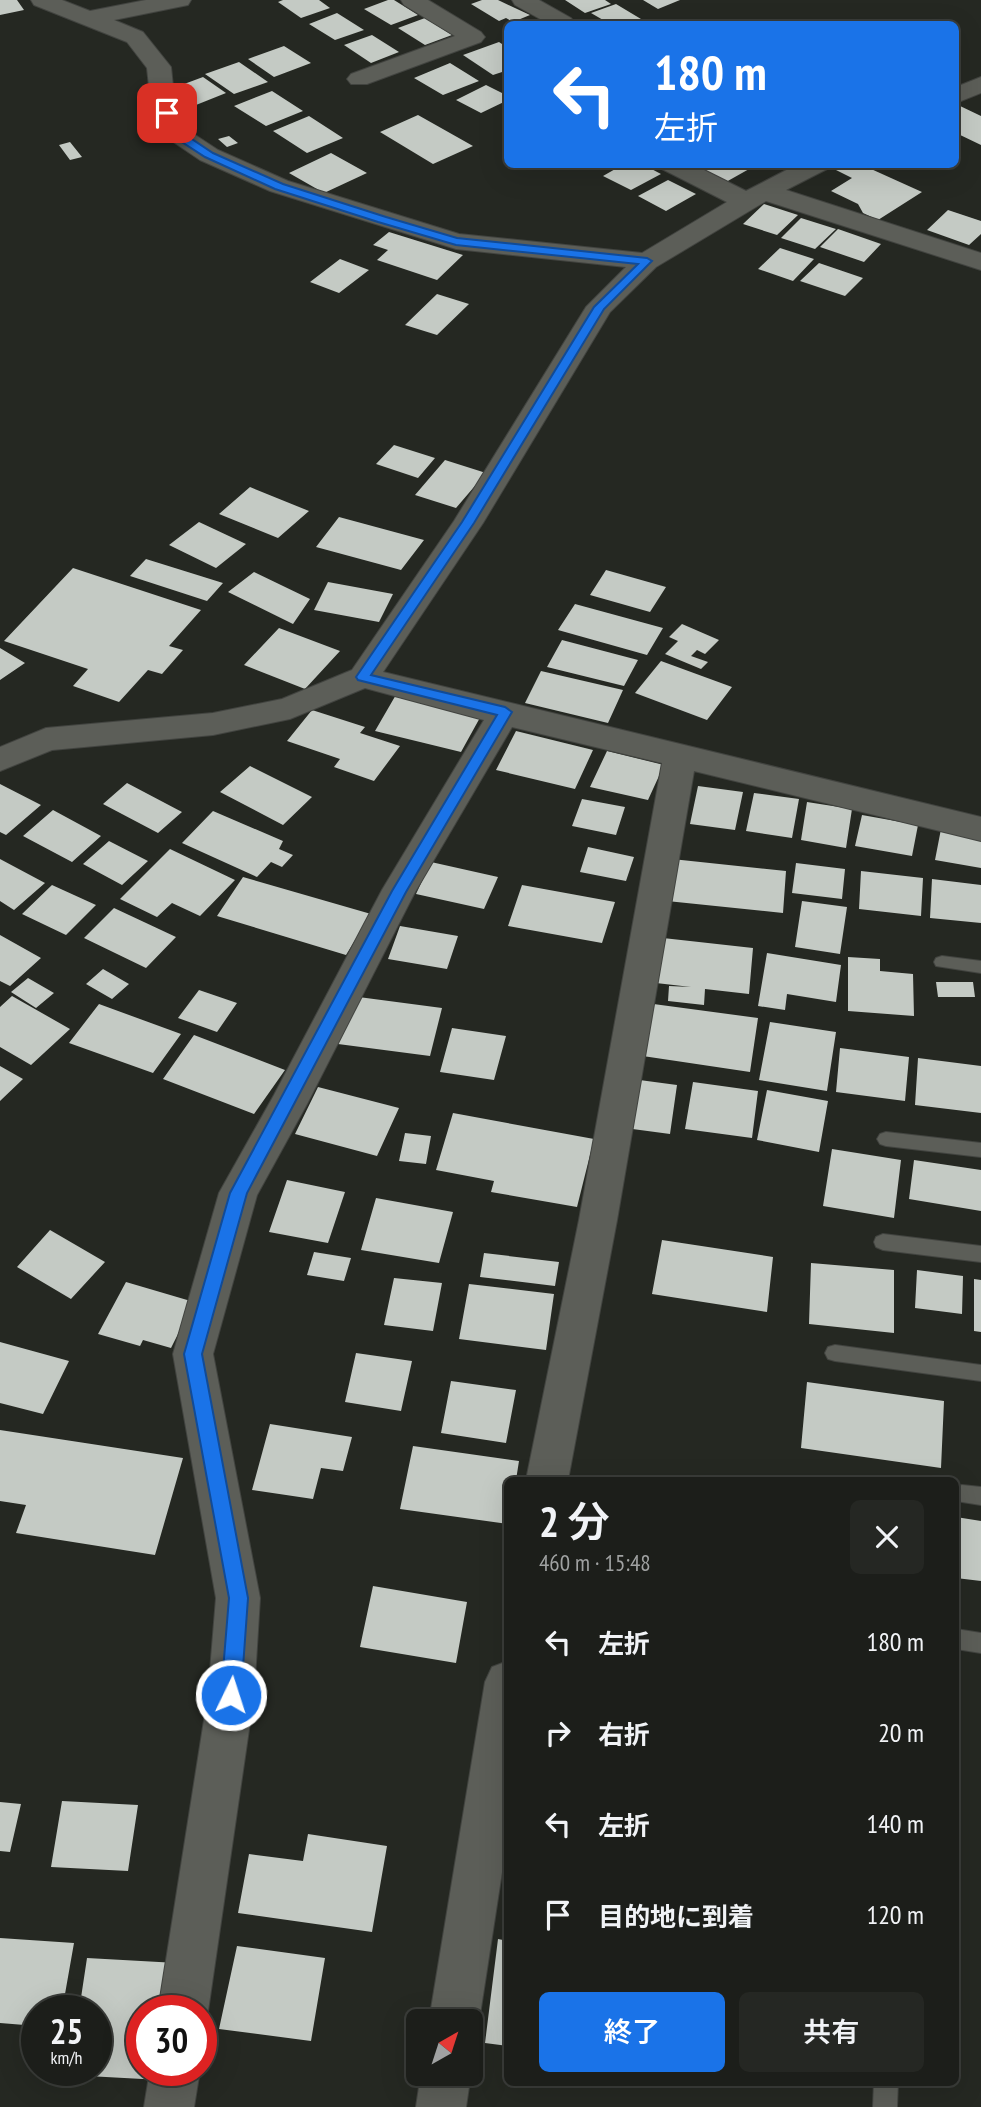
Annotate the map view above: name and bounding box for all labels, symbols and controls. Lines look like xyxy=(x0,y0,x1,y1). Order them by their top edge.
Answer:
text: 180 m xyxy=(654,40,767,104)
icon: left xyxy=(539,49,630,140)
pin xyxy=(137,83,197,143)
icon: arrive xyxy=(148,94,186,132)
text: 左折 xyxy=(654,106,718,148)
text: 2 分 xyxy=(539,1494,610,1549)
button: close xyxy=(850,1500,924,1574)
text: 460 m · 15:48 xyxy=(539,1548,651,1577)
icon: left xyxy=(539,1623,577,1661)
text: 180 m xyxy=(866,1625,924,1658)
text: 左折 xyxy=(598,1627,650,1660)
position arrow xyxy=(194,1658,268,1732)
icon: right xyxy=(539,1714,577,1752)
text: 20 m xyxy=(878,1716,924,1749)
text: 右折 xyxy=(598,1718,650,1751)
icon: left xyxy=(539,1805,577,1843)
text: 140 m xyxy=(866,1807,924,1840)
text: 左折 xyxy=(598,1809,650,1842)
icon: arrive xyxy=(539,1896,577,1934)
text: 120 m xyxy=(866,1898,924,1931)
text: 目的地に到着 xyxy=(598,1900,754,1933)
button: 終了 xyxy=(539,1992,725,2072)
button: 共有 xyxy=(739,1992,924,2072)
speed limit sign: 30 xyxy=(126,1995,217,2086)
text: 25 xyxy=(50,2008,83,2054)
north arrow xyxy=(406,2009,483,2086)
map controls xyxy=(406,2009,483,2086)
text: km/h xyxy=(51,2046,82,2069)

